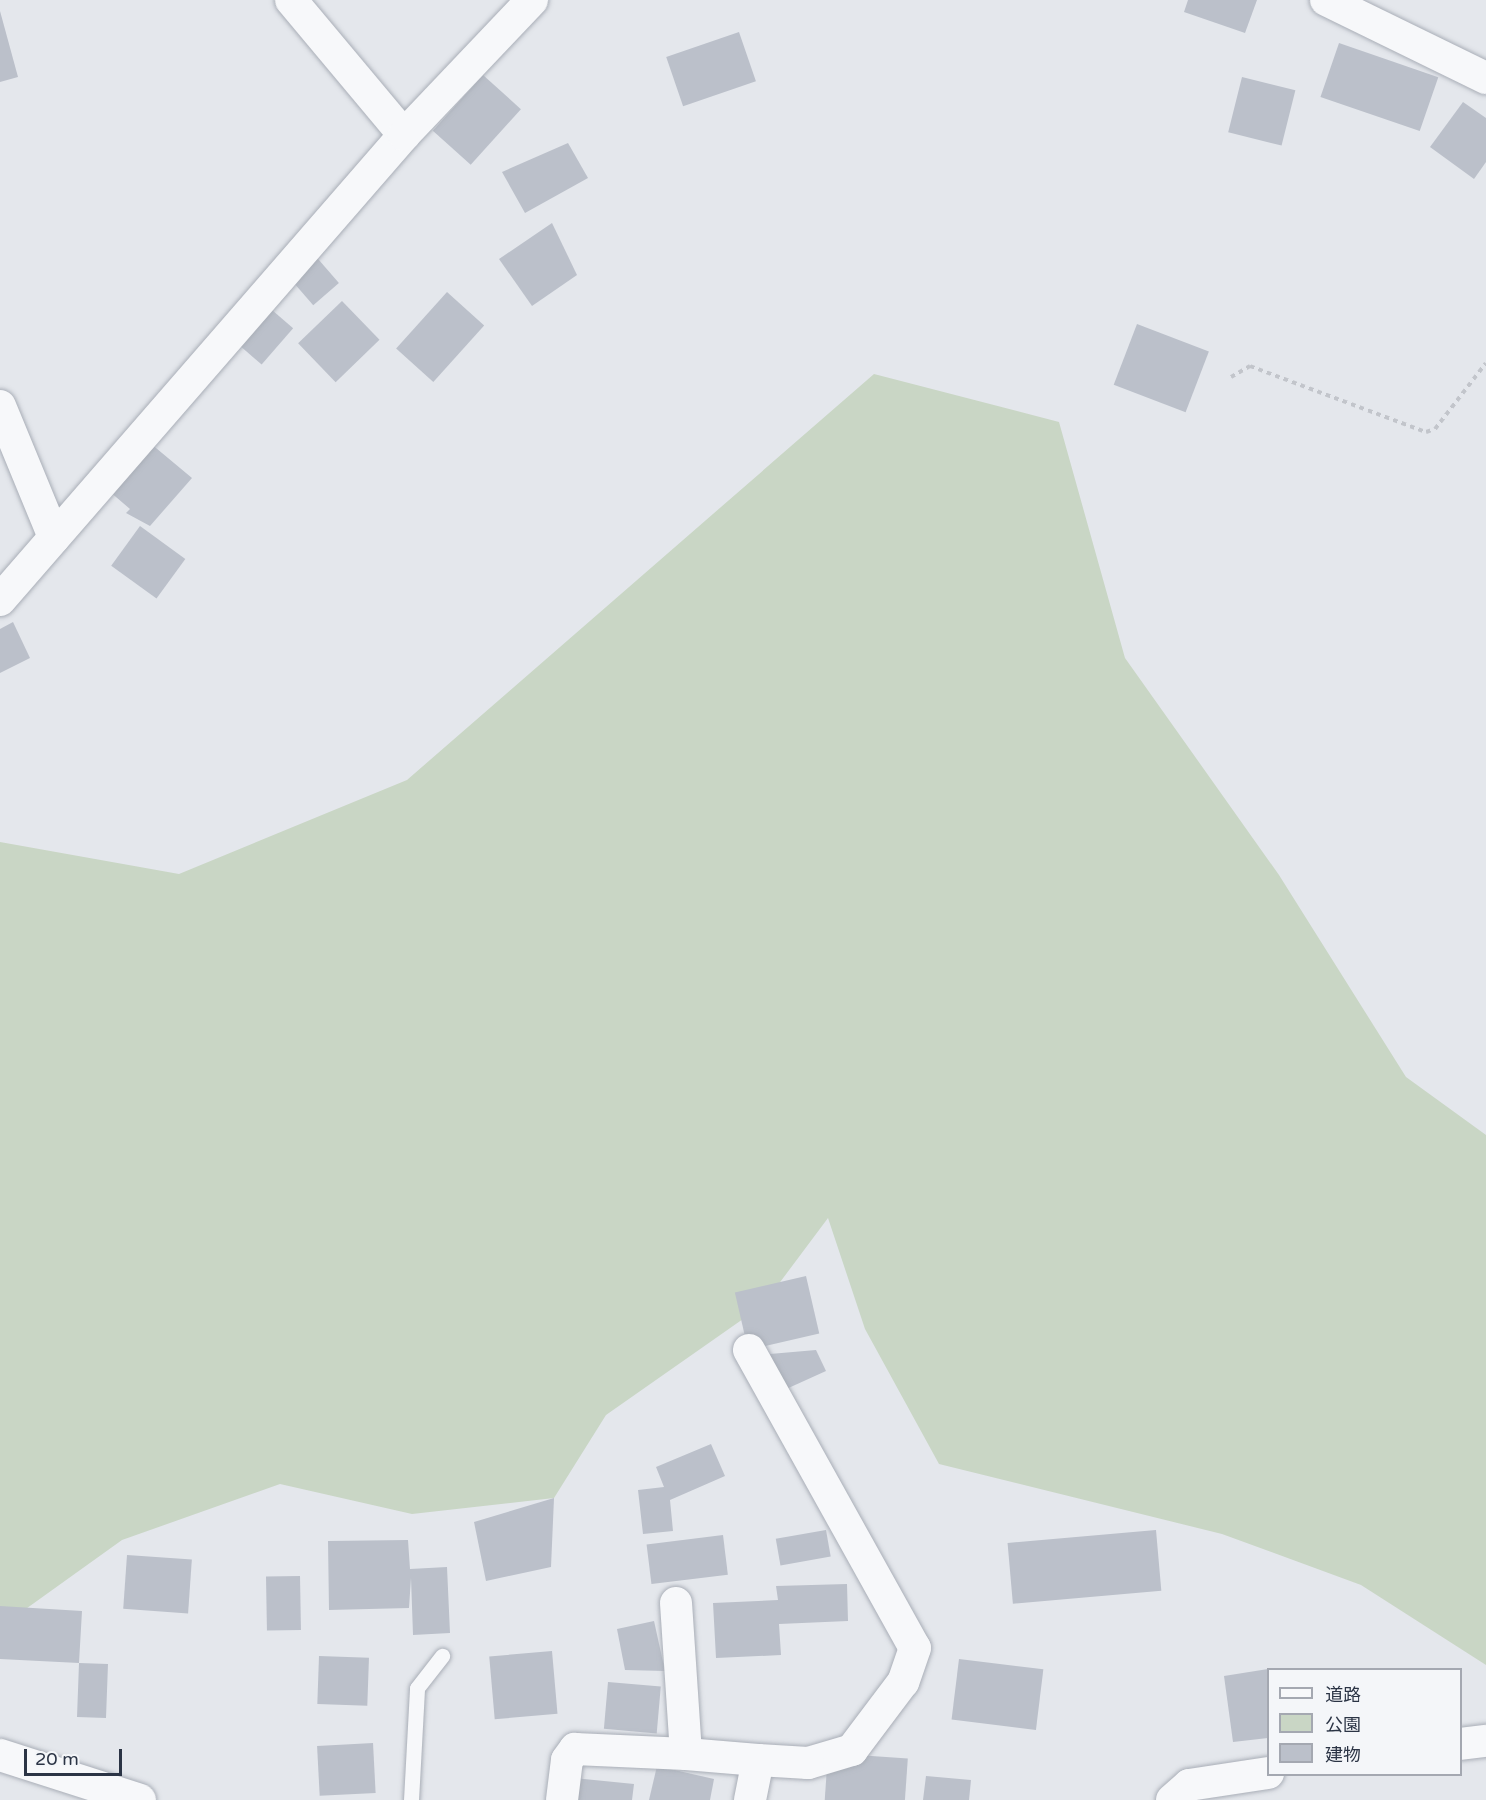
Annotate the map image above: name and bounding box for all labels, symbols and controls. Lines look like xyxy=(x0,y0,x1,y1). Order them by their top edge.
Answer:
legend xyxy=(1267,1668,1462,1776)
text: 道路 xyxy=(1325,1684,1361,1706)
text: 公園 xyxy=(1325,1714,1361,1736)
scale bar xyxy=(27,1737,124,1775)
text: 建物 xyxy=(1325,1744,1361,1766)
text: 20 m xyxy=(35,1748,79,1770)

